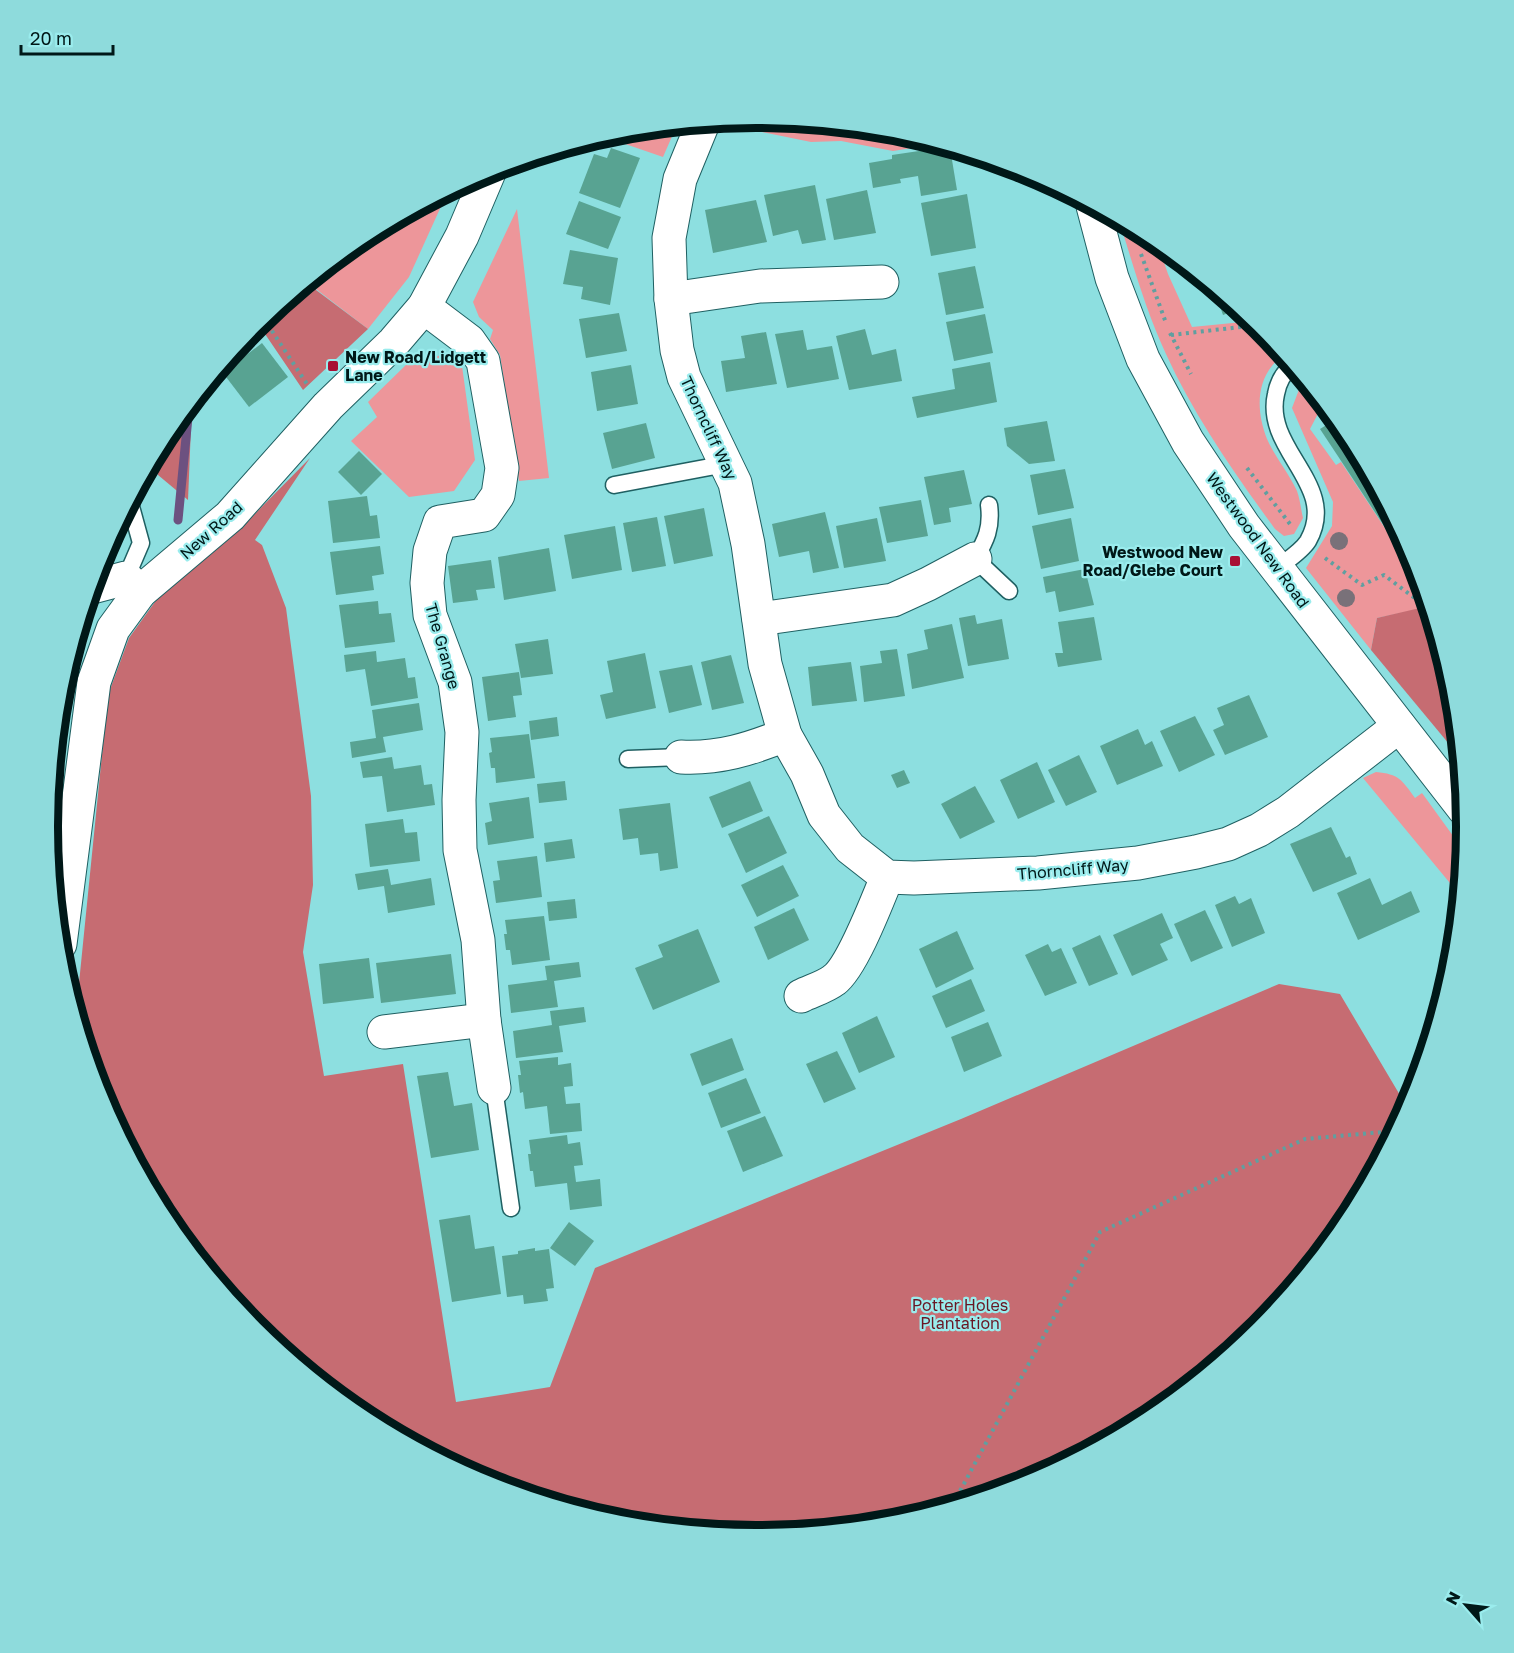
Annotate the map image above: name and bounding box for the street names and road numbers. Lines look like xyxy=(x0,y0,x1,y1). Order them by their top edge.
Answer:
street label: Thorncliff Way xyxy=(676,373,742,483)
street label: Westwood New Road xyxy=(1202,468,1314,612)
street label: New Road xyxy=(176,497,246,563)
street label: The Grange xyxy=(421,601,465,691)
street label: Thorncliff Way xyxy=(1016,854,1130,884)

